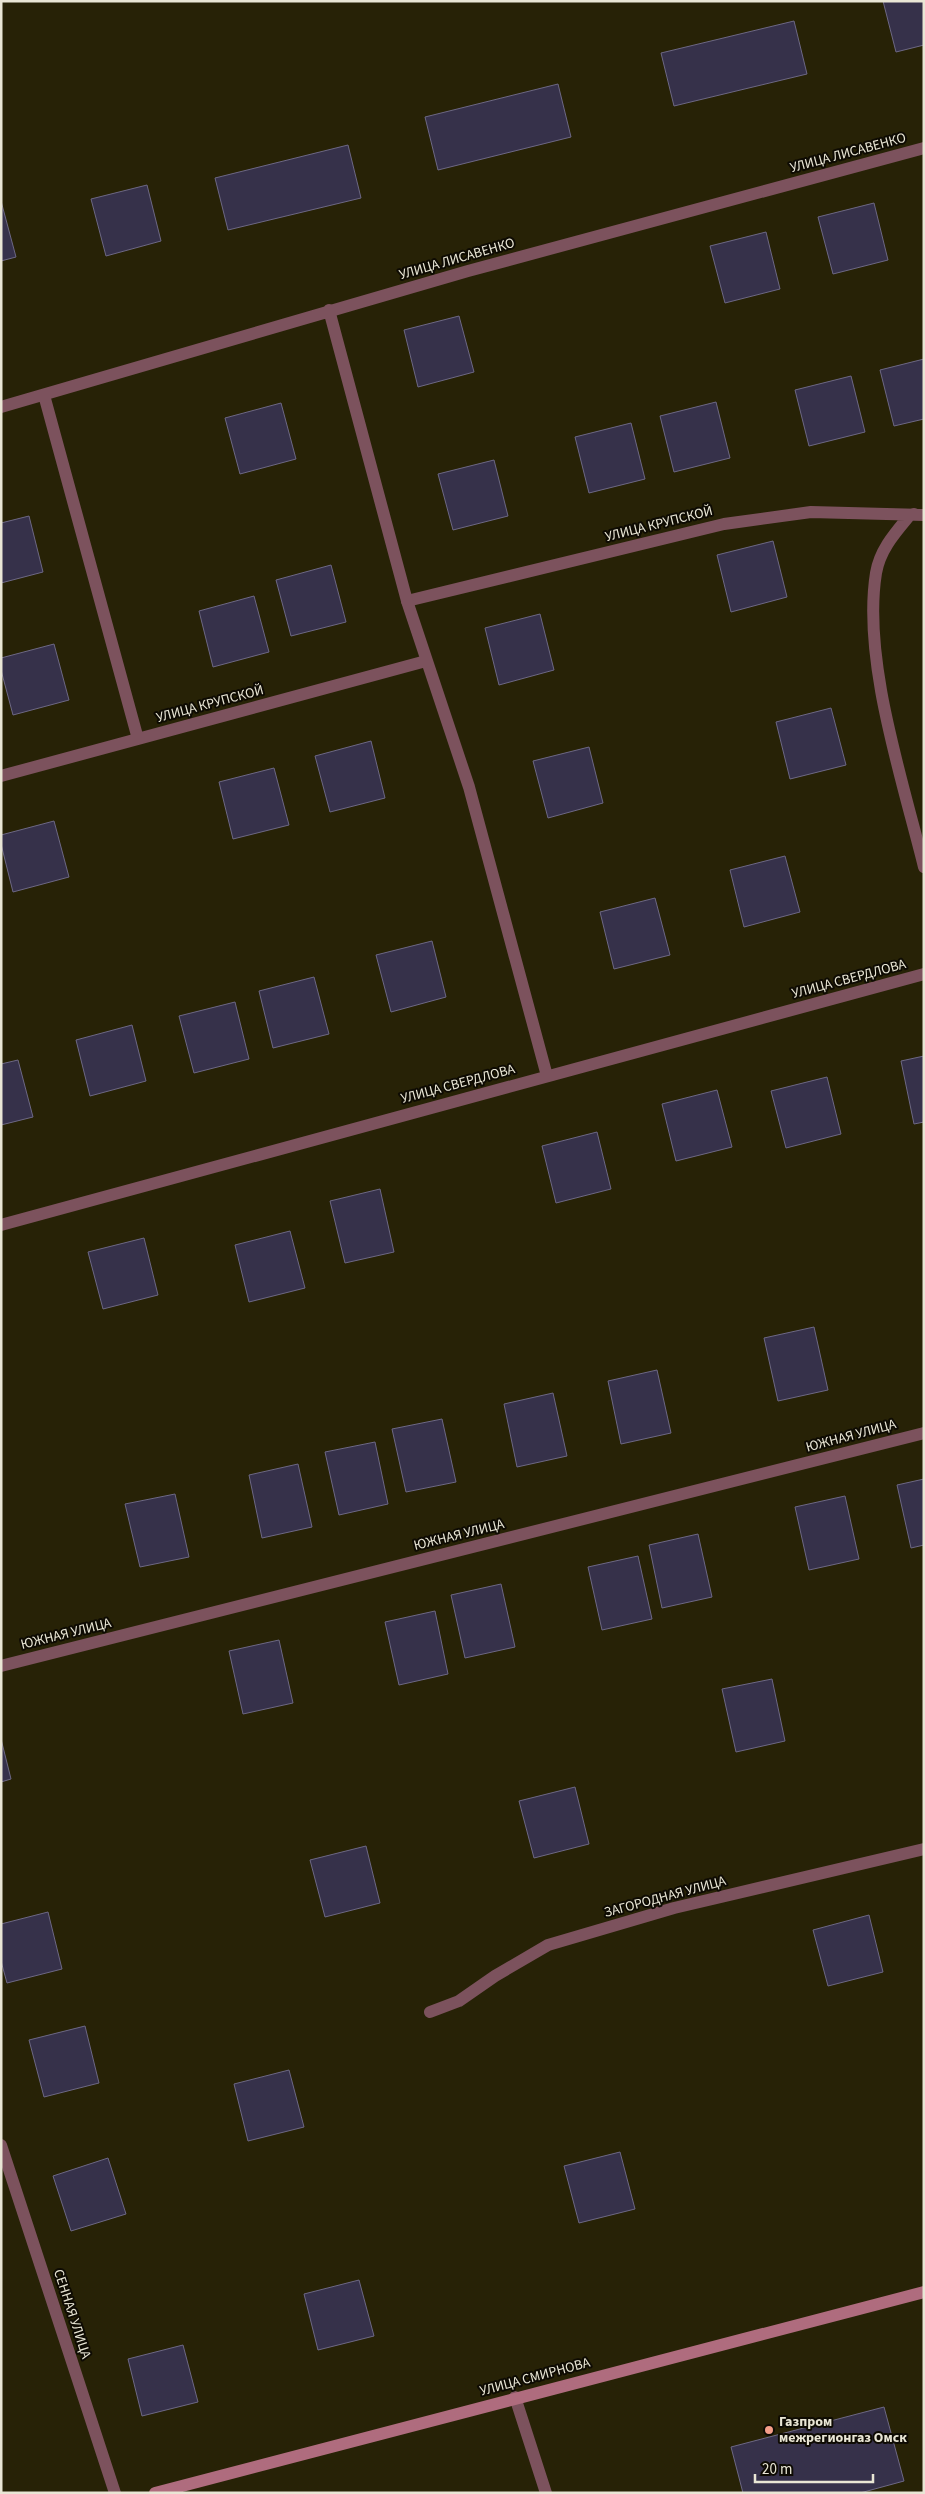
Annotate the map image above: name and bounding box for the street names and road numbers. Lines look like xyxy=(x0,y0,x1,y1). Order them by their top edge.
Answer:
street label: УЛИЦА ЛИСАВЕНКО xyxy=(788,128,908,178)
street label: УЛИЦА ЛИСАВЕНКО xyxy=(397,233,517,285)
street label: УЛИЦА КРУПСКОЙ xyxy=(603,501,715,547)
street label: УЛИЦА КРУПСКОЙ xyxy=(154,680,266,728)
street label: УЛИЦА СВЕРДЛОВА xyxy=(790,954,909,1004)
street label: УЛИЦА СВЕРДЛОВА xyxy=(399,1059,518,1109)
street label: ЮЖНАЯ УЛИЦА xyxy=(804,1414,899,1458)
street label: ЮЖНАЯ УЛИЦА xyxy=(412,1514,507,1556)
street label: ЮЖНАЯ УЛИЦА xyxy=(19,1613,114,1655)
street label: ЗАГОРОДНАЯ УЛИЦА xyxy=(602,1871,729,1923)
street label: СЕННАЯ УЛИЦА xyxy=(48,2267,96,2362)
street label: УЛИЦА СМИРНОВА xyxy=(478,2353,593,2401)

